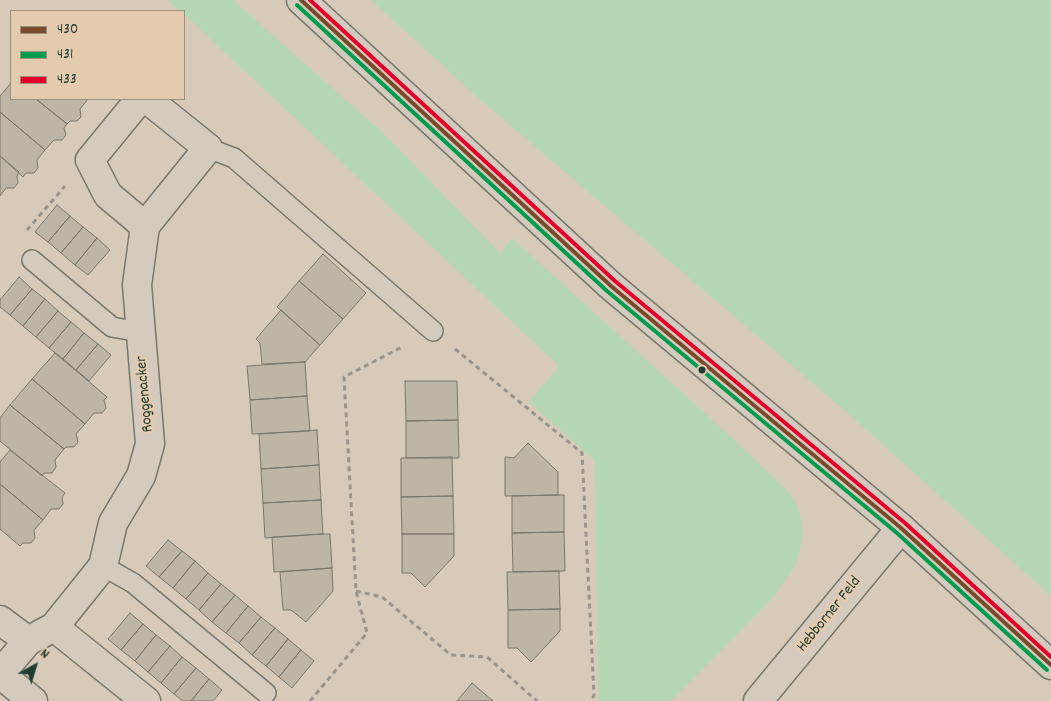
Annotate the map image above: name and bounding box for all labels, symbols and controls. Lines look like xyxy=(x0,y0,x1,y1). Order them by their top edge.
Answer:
legend xyxy=(10,10,185,100)
text: 430 xyxy=(57,19,78,41)
text: 431 xyxy=(57,44,73,66)
text: 433 xyxy=(57,69,77,91)
street label: Roggenacker xyxy=(133,355,159,433)
unlabelled marker xyxy=(697,365,707,375)
street label: Hebborner Feld xyxy=(794,573,866,657)
north arrow xyxy=(10,641,60,691)
text: N xyxy=(35,644,53,664)

